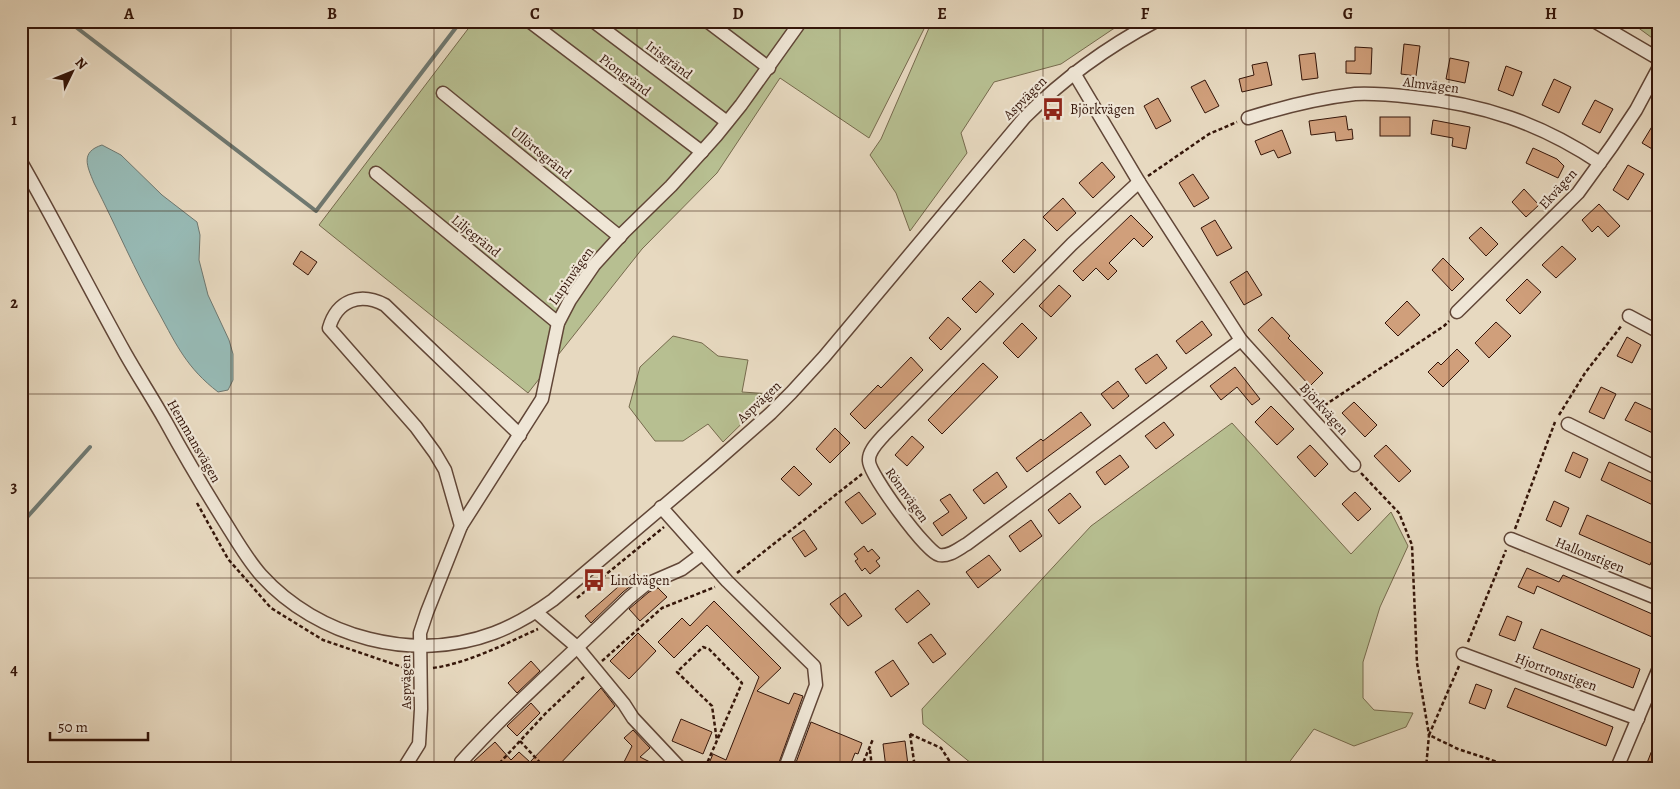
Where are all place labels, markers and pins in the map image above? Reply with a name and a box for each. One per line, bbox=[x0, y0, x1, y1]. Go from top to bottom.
bus stop icon: Björkvägen bbox=[1040, 96, 1066, 122]
place label: Björkvägen bbox=[1070, 100, 1135, 119]
bus stop icon: Lindvägen bbox=[581, 567, 607, 593]
place label: Lindvägen bbox=[610, 571, 670, 590]

